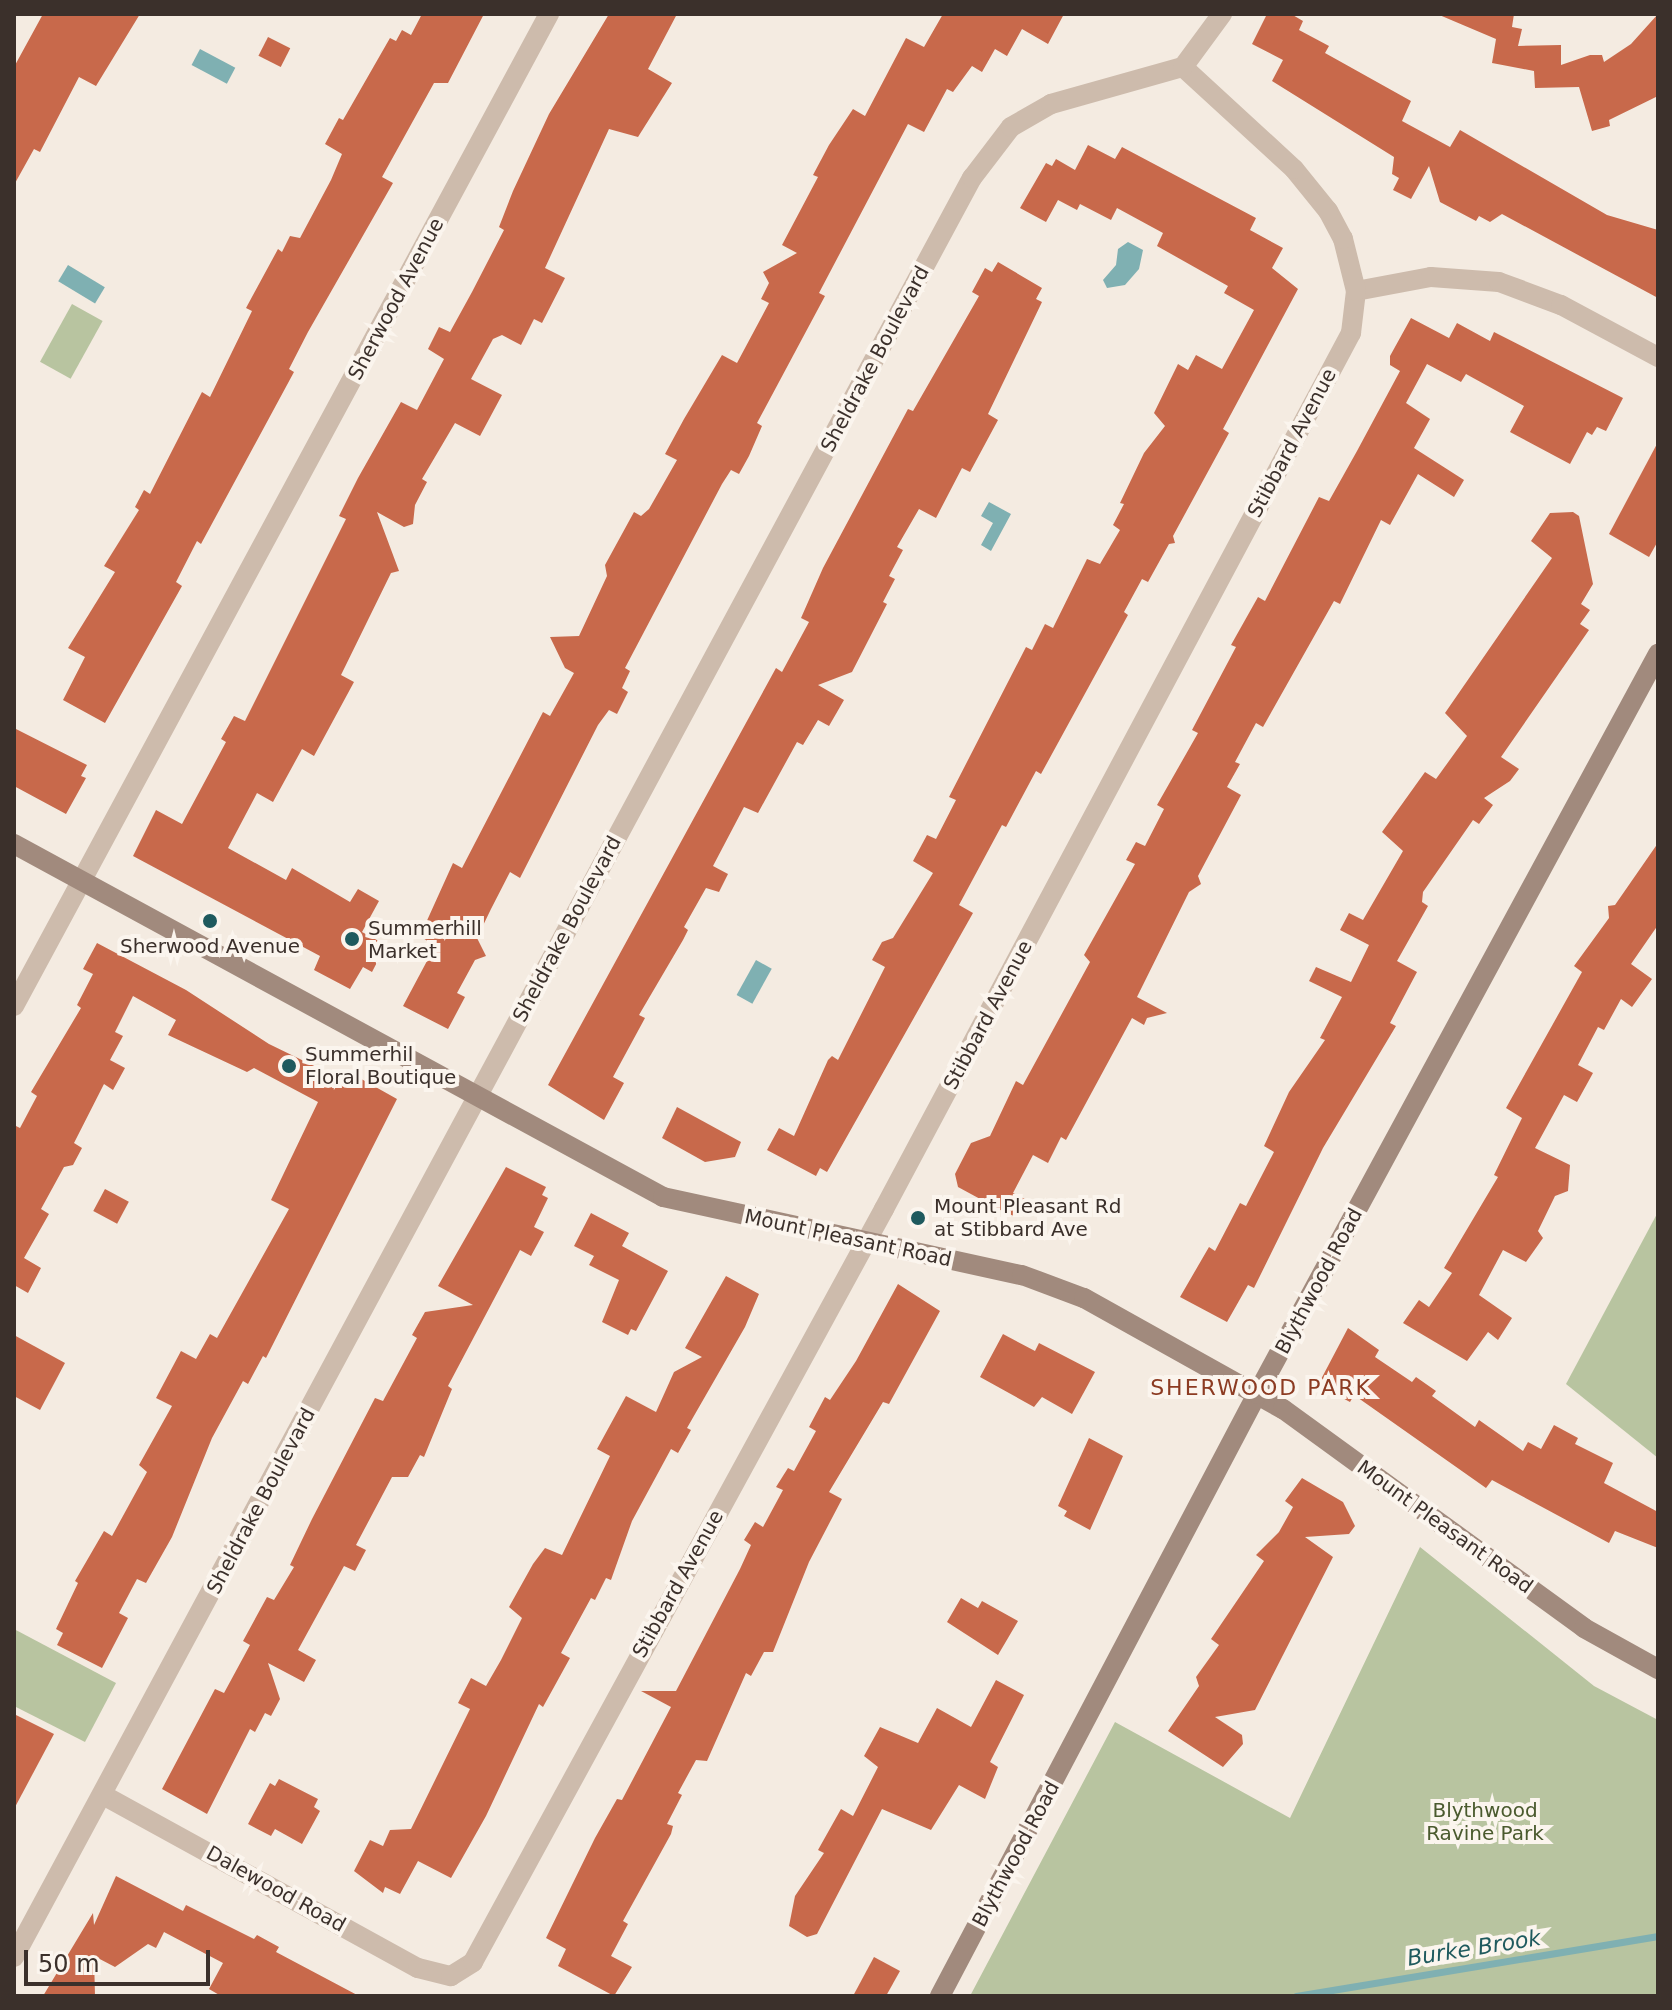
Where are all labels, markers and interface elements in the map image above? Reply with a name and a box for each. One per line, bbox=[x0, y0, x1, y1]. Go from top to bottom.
street label: Sherwood Avenue bbox=[343, 214, 449, 384]
street label: Sheldrake Boulevard bbox=[816, 262, 934, 456]
street label: Stibbard Avenue bbox=[1243, 365, 1341, 521]
street label: Sheldrake Boulevard bbox=[508, 832, 626, 1026]
marker: Sherwood Avenue bbox=[201, 912, 219, 930]
place label: Summerhill Market bbox=[368, 916, 482, 963]
marker: Summerhill Market bbox=[343, 930, 361, 948]
place label: Sherwood Avenue bbox=[120, 934, 300, 958]
street label: Stibbard Avenue bbox=[939, 937, 1037, 1093]
place label: Summerhil Floral Boutique bbox=[305, 1042, 456, 1089]
marker: Summerhil Floral Boutique bbox=[280, 1057, 298, 1075]
place label: Mount Pleasant Rd at Stibbard Ave bbox=[934, 1194, 1121, 1241]
street label: Mount Pleasant Road bbox=[742, 1204, 954, 1272]
street label: Blythwood Road bbox=[1270, 1204, 1368, 1358]
marker: Mount Pleasant Rd at Stibbard Ave bbox=[909, 1209, 927, 1227]
district label: SHERWOOD PARK bbox=[1150, 1375, 1372, 1401]
street label: Sheldrake Boulevard bbox=[202, 1404, 320, 1598]
street label: Mount Pleasant Road bbox=[1353, 1455, 1537, 1599]
street label: Stibbard Avenue bbox=[628, 1506, 728, 1662]
street label: Blythwood Road bbox=[967, 1777, 1065, 1931]
park label: Blythwood Ravine Park bbox=[1426, 1798, 1544, 1845]
street label: Dalewood Road bbox=[202, 1841, 350, 1937]
water label: Burke Brook bbox=[1405, 1924, 1543, 1972]
scale bar bbox=[28, 1934, 214, 1984]
text: 50 m bbox=[38, 1950, 100, 1978]

